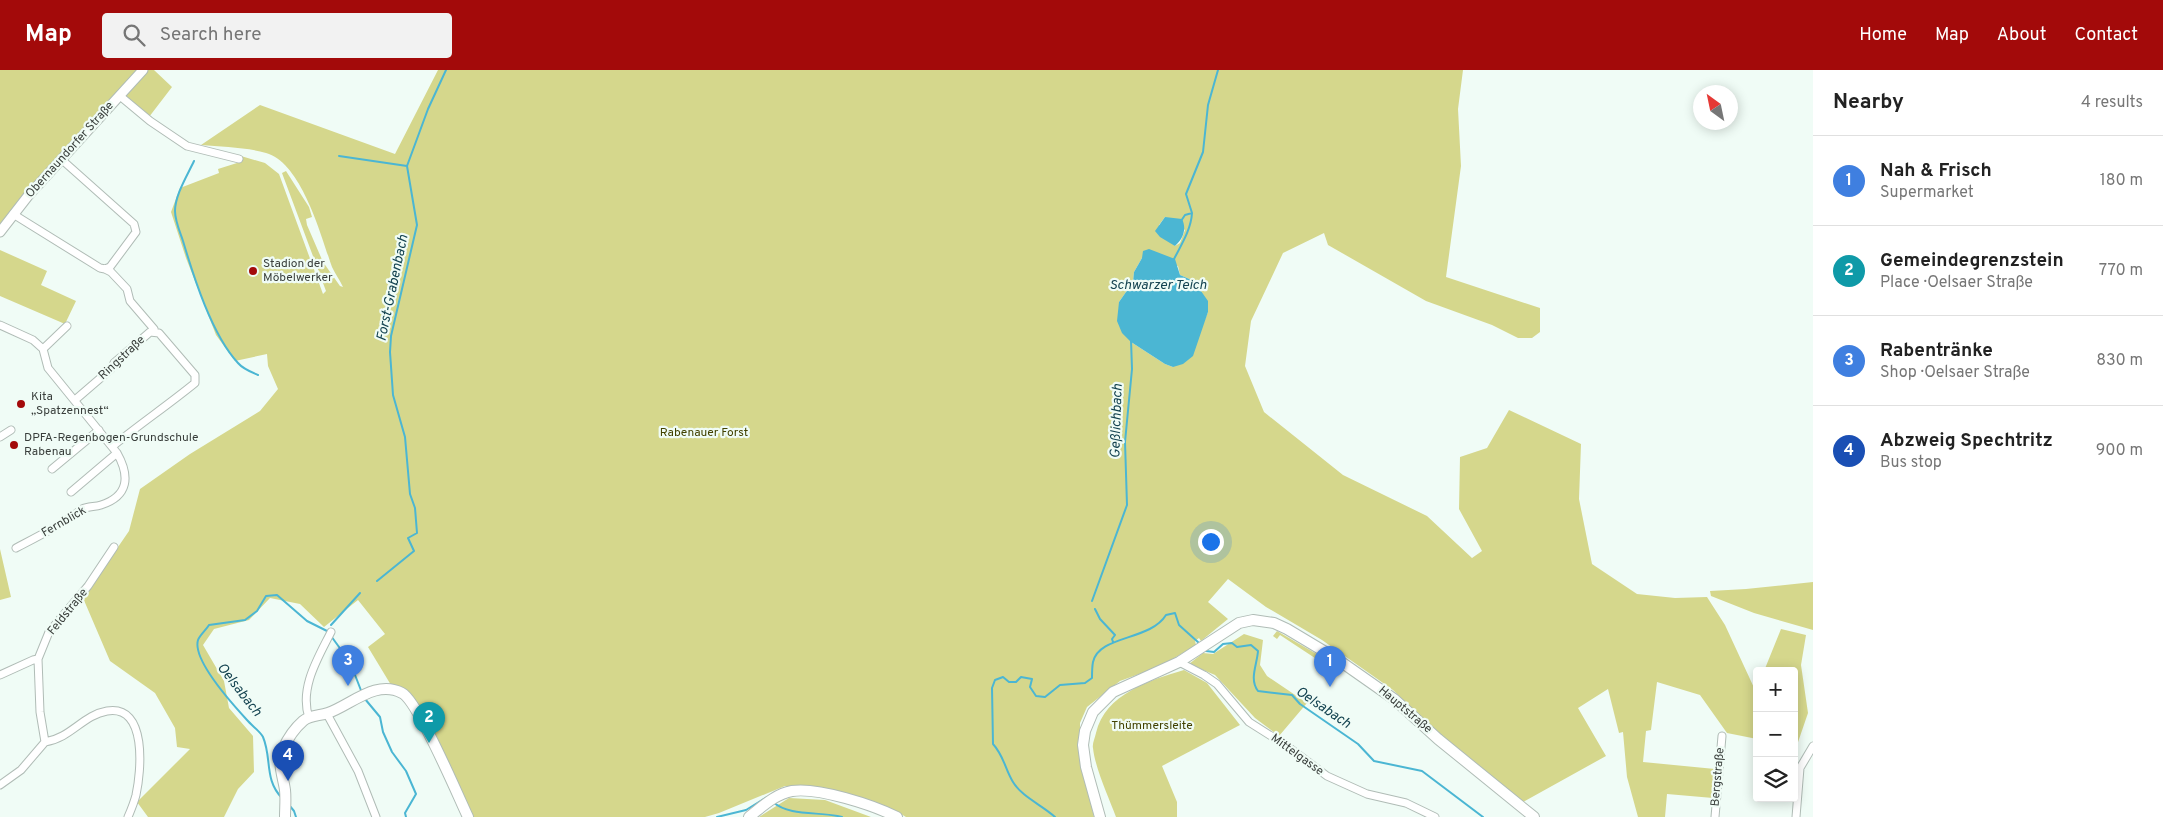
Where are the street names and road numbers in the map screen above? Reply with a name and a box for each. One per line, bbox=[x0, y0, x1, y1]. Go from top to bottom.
street label: Obernaundorfer Straße bbox=[22, 98, 118, 202]
street label: Ringstraße bbox=[95, 332, 149, 384]
street label: Fernblick bbox=[39, 503, 89, 541]
street label: Feldstraße bbox=[44, 585, 92, 639]
street label: Hauptstraße bbox=[1375, 683, 1435, 737]
street label: Mittelgasse bbox=[1267, 730, 1327, 780]
street label: Bergstraße bbox=[1707, 747, 1729, 807]

